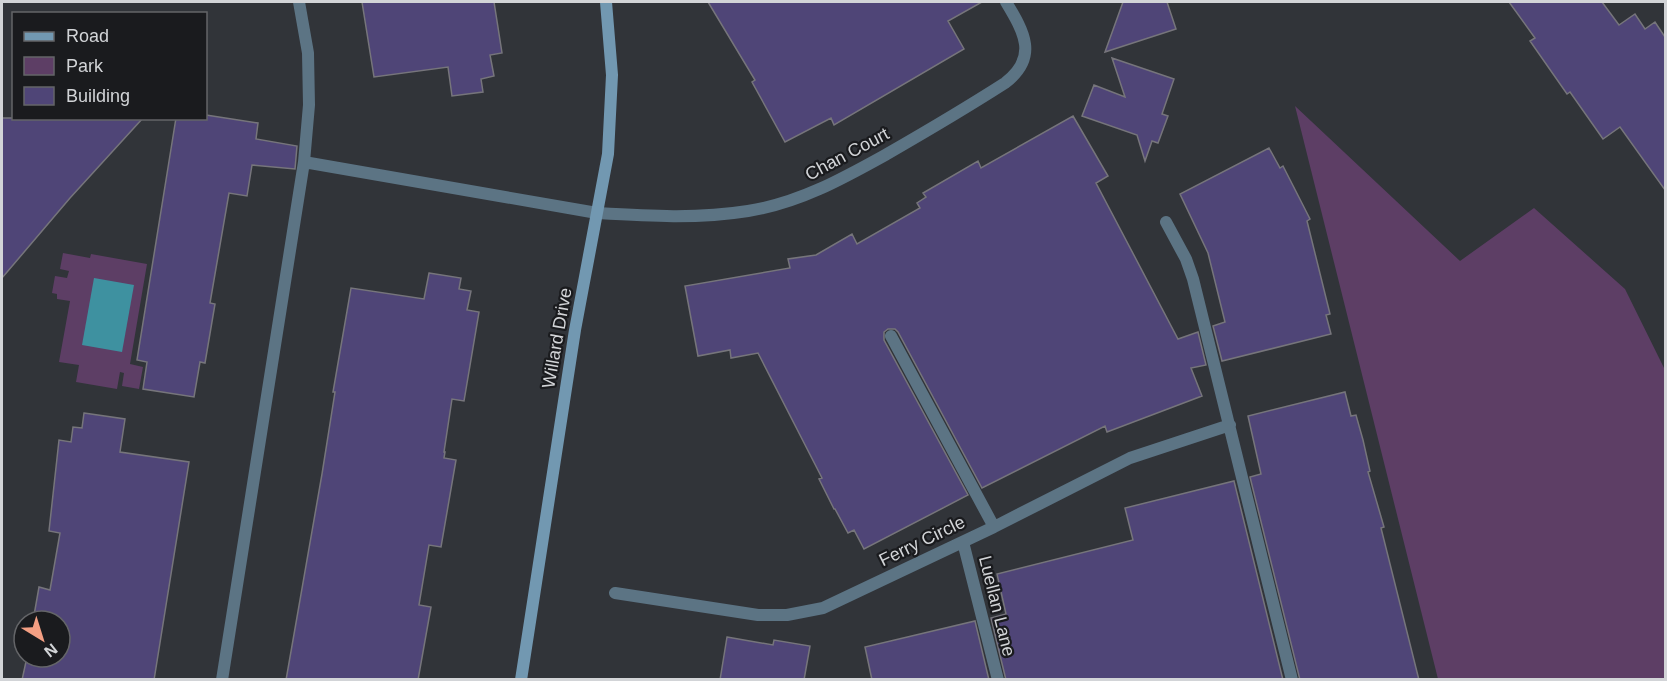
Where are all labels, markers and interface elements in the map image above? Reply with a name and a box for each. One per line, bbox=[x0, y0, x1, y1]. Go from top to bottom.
legend bbox=[12, 12, 207, 120]
text: Road bbox=[66, 26, 109, 46]
text: Park bbox=[66, 56, 104, 76]
text: Building bbox=[66, 86, 130, 106]
street label: Chan Court bbox=[802, 124, 892, 184]
street label: Willard Drive bbox=[538, 286, 576, 390]
street label: Ferry Circle bbox=[876, 512, 968, 570]
street label: Luellan Lane bbox=[975, 554, 1019, 658]
north arrow bbox=[12, 609, 72, 669]
text: N bbox=[41, 640, 61, 661]

